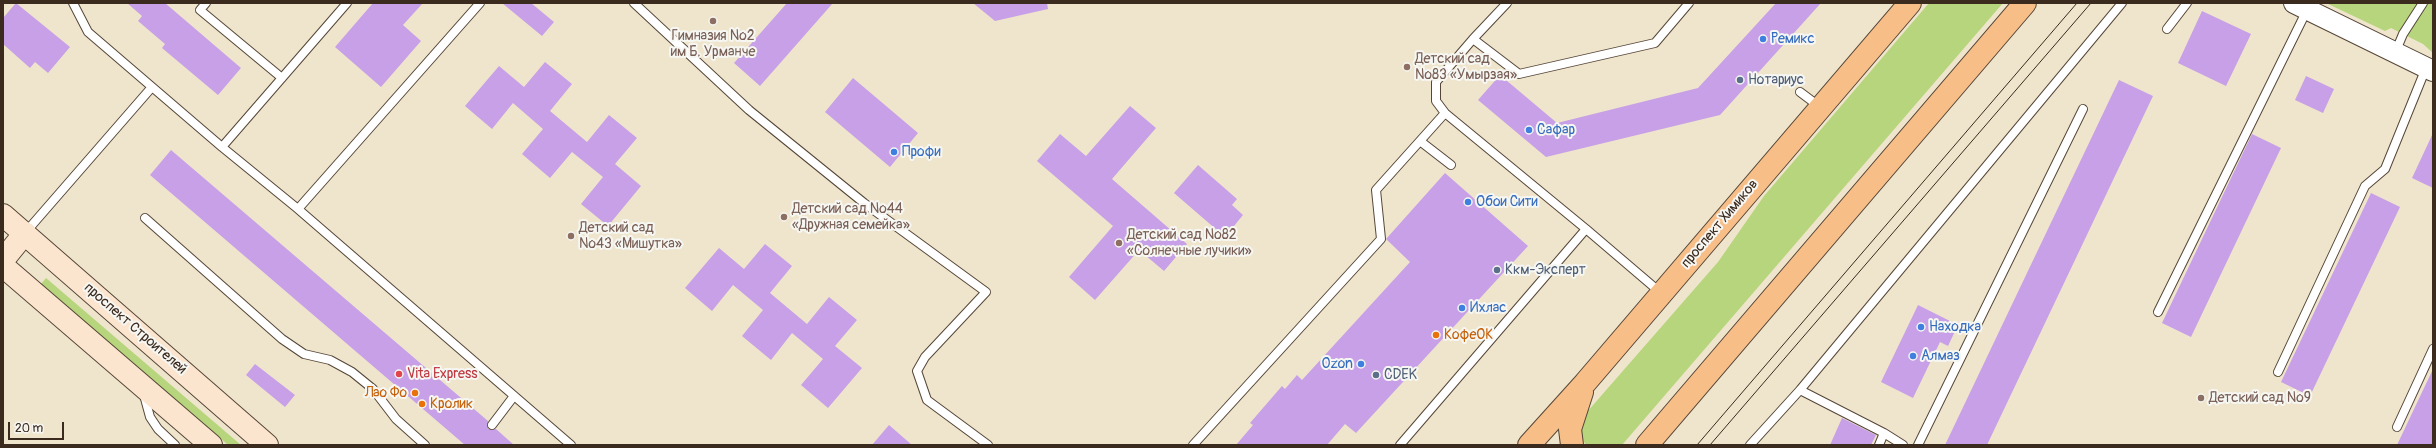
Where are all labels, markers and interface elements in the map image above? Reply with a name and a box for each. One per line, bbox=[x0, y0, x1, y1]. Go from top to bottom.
marker: Гимназия №2 им Б. Урманче bbox=[708, 16, 718, 26]
place label: Гимназия №2 им Б. Урманче bbox=[671, 28, 755, 60]
place label: Ремикс bbox=[1771, 31, 1815, 47]
marker: Ремикс bbox=[1758, 34, 1768, 44]
place label: Детский сад №83 «Умырзая» bbox=[1415, 51, 1517, 84]
marker: Детский сад №83 «Умырзая» bbox=[1402, 62, 1412, 72]
place label: Нотариус bbox=[1748, 72, 1804, 88]
marker: Нотариус bbox=[1735, 75, 1745, 85]
place label: Сафар bbox=[1537, 122, 1575, 138]
marker: Сафар bbox=[1524, 125, 1534, 135]
place label: Профи bbox=[902, 144, 941, 160]
marker: Профи bbox=[889, 147, 899, 157]
street label: проспект Химиков bbox=[1678, 176, 1762, 272]
place label: Обои Сити bbox=[1476, 194, 1538, 210]
marker: Обои Сити bbox=[1463, 197, 1473, 207]
place label: Детский сад №44 «Дружная семейка» bbox=[792, 201, 910, 234]
marker: Детский сад №44 «Дружная семейка» bbox=[779, 212, 789, 222]
place label: Детский сад №43 «Мишутка» bbox=[579, 220, 682, 252]
place label: Детский сад №82 «Солнечные лучики» bbox=[1127, 227, 1252, 260]
marker: Детский сад №43 «Мишутка» bbox=[566, 231, 576, 241]
marker: Детский сад №82 «Солнечные лучики» bbox=[1114, 238, 1124, 248]
place label: Ккм-Эксперт bbox=[1505, 262, 1586, 278]
marker: Ккм-Эксперт bbox=[1492, 265, 1502, 275]
street label: проспект Строителей bbox=[80, 280, 190, 378]
place label: Ихлас bbox=[1470, 300, 1506, 316]
marker: Ихлас bbox=[1457, 303, 1467, 313]
place label: Находка bbox=[1929, 319, 1981, 335]
marker: Находка bbox=[1916, 322, 1926, 332]
place label: КофеОК bbox=[1444, 327, 1493, 343]
marker: КофеОК bbox=[1431, 330, 1441, 340]
place label: Алмаз bbox=[1921, 348, 1960, 364]
marker: Алмаз bbox=[1908, 351, 1918, 361]
place label: Ozon bbox=[1322, 356, 1353, 372]
marker: Ozon bbox=[1356, 359, 1366, 369]
place label: Vita Express bbox=[407, 366, 477, 382]
place label: CDEK bbox=[1384, 367, 1417, 383]
marker: Vita Express bbox=[394, 369, 404, 379]
marker: CDEK bbox=[1371, 370, 1381, 380]
place label: Лао Фо bbox=[365, 385, 407, 401]
marker: Лао Фо bbox=[410, 388, 420, 398]
place label: Детский сад №9 bbox=[2209, 390, 2311, 406]
marker: Детский сад №9 bbox=[2196, 393, 2206, 403]
place label: Кролик bbox=[430, 396, 473, 412]
marker: Кролик bbox=[417, 399, 427, 409]
scale bar bbox=[10, 414, 66, 440]
text: 20 m bbox=[15, 421, 43, 436]

